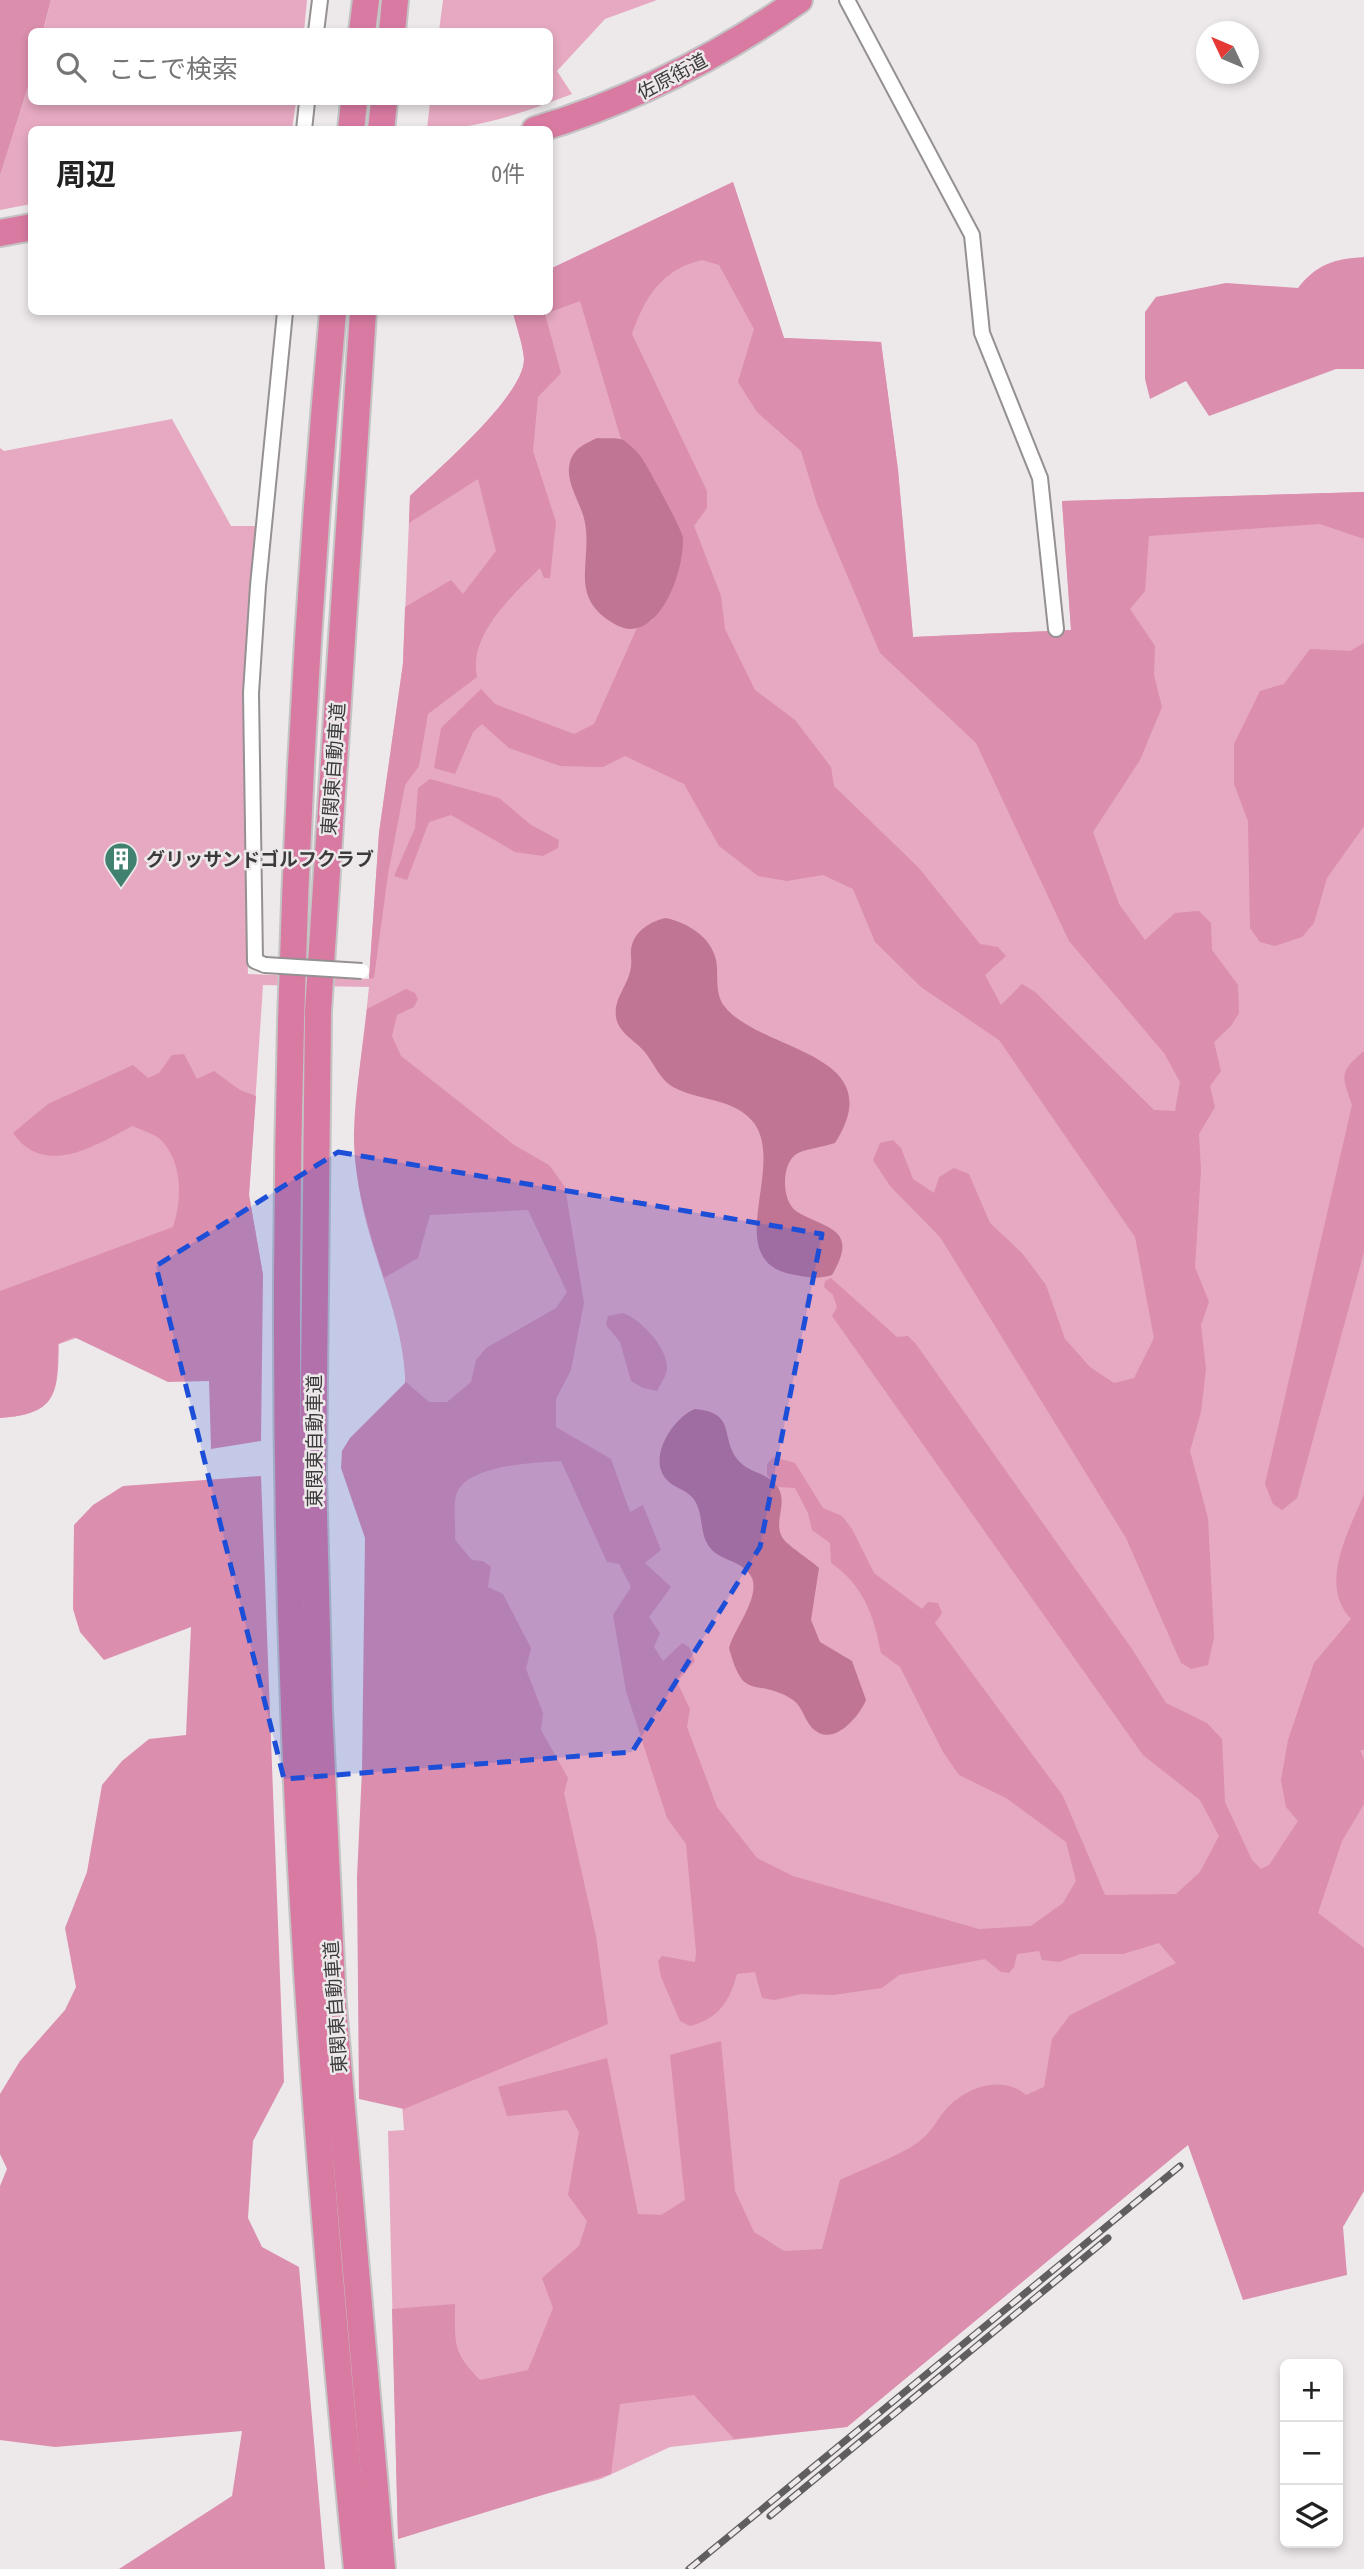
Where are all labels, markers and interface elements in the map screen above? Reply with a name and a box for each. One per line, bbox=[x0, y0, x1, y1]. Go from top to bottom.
north arrow bbox=[1196, 21, 1259, 84]
search box bbox=[28, 28, 553, 105]
icon: search bbox=[52, 48, 90, 86]
street label: 佐原街道 bbox=[633, 48, 711, 104]
text: ここで検索 bbox=[108, 54, 238, 84]
text: 周辺 bbox=[56, 157, 116, 191]
text: 0件 bbox=[491, 161, 525, 187]
street label: 東関東自動車道 bbox=[317, 702, 349, 836]
building icon: グリッサンドゴルフクラブ bbox=[102, 840, 140, 889]
place label: グリッサンドゴルフクラブ bbox=[146, 848, 374, 870]
street label: 東関東自動車道 bbox=[303, 1374, 325, 1508]
street label: 東関東自動車道 bbox=[319, 1940, 351, 2074]
map controls bbox=[1280, 2359, 1343, 2548]
button: + bbox=[1280, 2359, 1343, 2422]
button: − bbox=[1280, 2422, 1343, 2485]
button: layers bbox=[1280, 2485, 1343, 2548]

